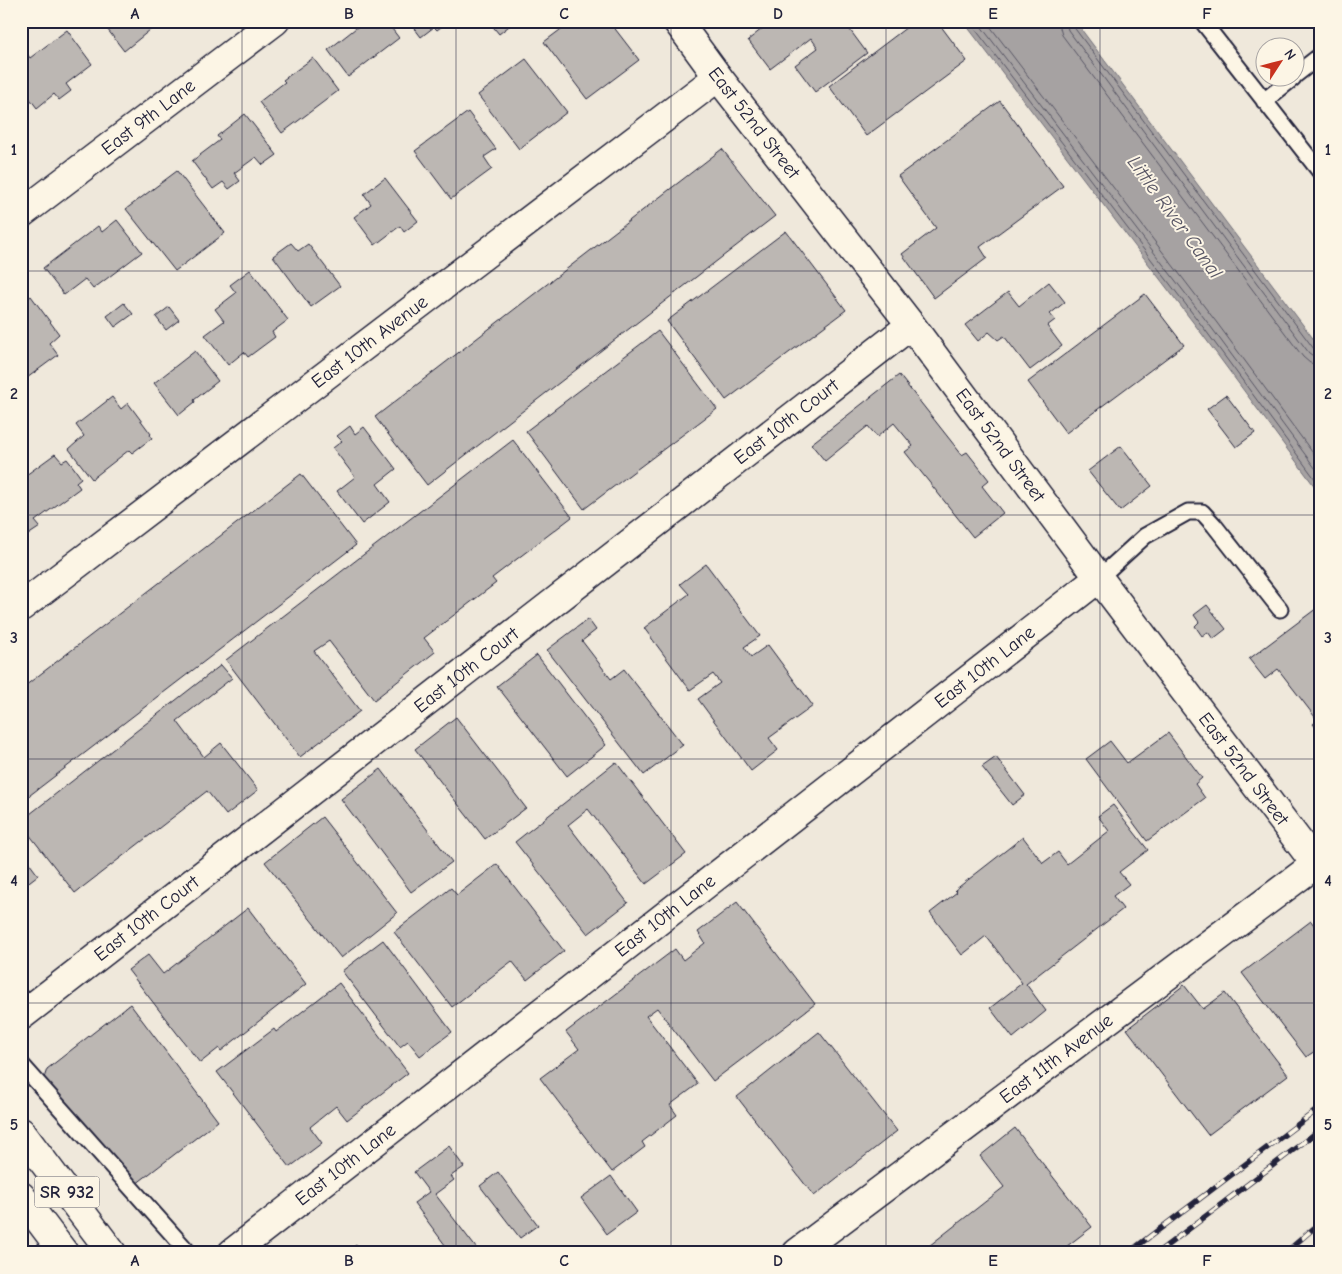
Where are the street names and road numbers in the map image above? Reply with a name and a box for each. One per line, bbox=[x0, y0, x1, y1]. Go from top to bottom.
street label: East 52nd Street bbox=[704, 63, 805, 184]
street label: East 9th Lane bbox=[97, 75, 200, 160]
street label: East 10th Avenue bbox=[307, 291, 432, 393]
street label: East 10th Court bbox=[730, 374, 844, 469]
street label: East 52nd Street bbox=[951, 384, 1050, 507]
street label: East 10th Lane bbox=[930, 621, 1039, 713]
street label: East 10th Court bbox=[410, 622, 524, 718]
street label: East 52nd Street bbox=[1194, 708, 1294, 830]
street label: East 10th Lane bbox=[611, 870, 720, 962]
street label: East 10th Court bbox=[90, 871, 204, 966]
street label: East 11th Avenue bbox=[995, 1009, 1117, 1108]
street label: East 10th Lane bbox=[291, 1119, 400, 1210]
road number: SR 932 bbox=[34, 1176, 100, 1208]

